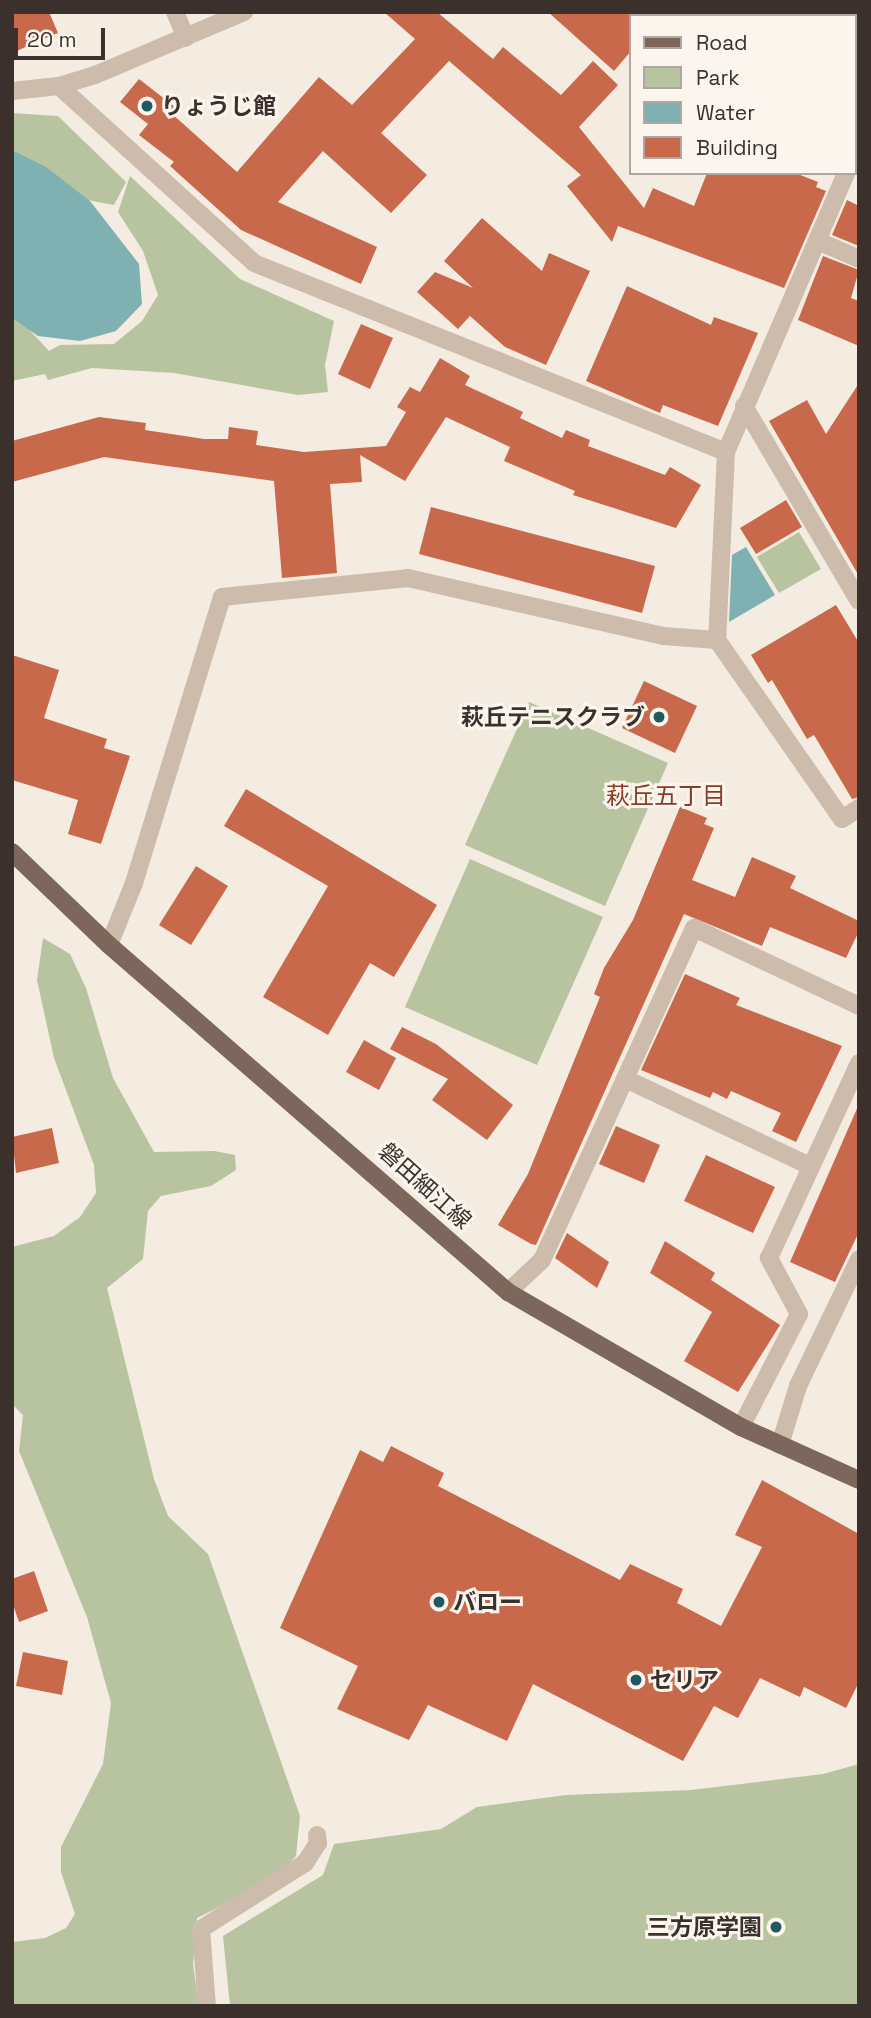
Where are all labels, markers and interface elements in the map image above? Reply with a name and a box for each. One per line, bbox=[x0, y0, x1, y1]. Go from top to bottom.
scale bar bbox=[18, 14, 108, 58]
legend bbox=[630, 14, 857, 175]
text: 20 m bbox=[27, 26, 77, 53]
text: Road bbox=[696, 29, 748, 56]
text: Park bbox=[696, 64, 740, 91]
place label: りょうじ館 bbox=[161, 92, 276, 120]
marker: りょうじ館 bbox=[139, 98, 155, 114]
text: Water bbox=[696, 99, 755, 126]
text: Building bbox=[696, 134, 778, 161]
place label: 萩丘テニスクラブ bbox=[461, 703, 645, 731]
marker: 萩丘テニスクラブ bbox=[651, 709, 667, 725]
district label: 萩丘五丁目 bbox=[606, 782, 726, 810]
street label: 磐田細江線 bbox=[373, 1137, 477, 1235]
place label: バロー bbox=[453, 1588, 522, 1616]
marker: バロー bbox=[431, 1594, 447, 1610]
place label: セリア bbox=[650, 1666, 719, 1694]
marker: セリア bbox=[628, 1672, 644, 1688]
place label: 三方原学園 bbox=[647, 1913, 762, 1941]
marker: 三方原学園 bbox=[768, 1919, 784, 1935]

